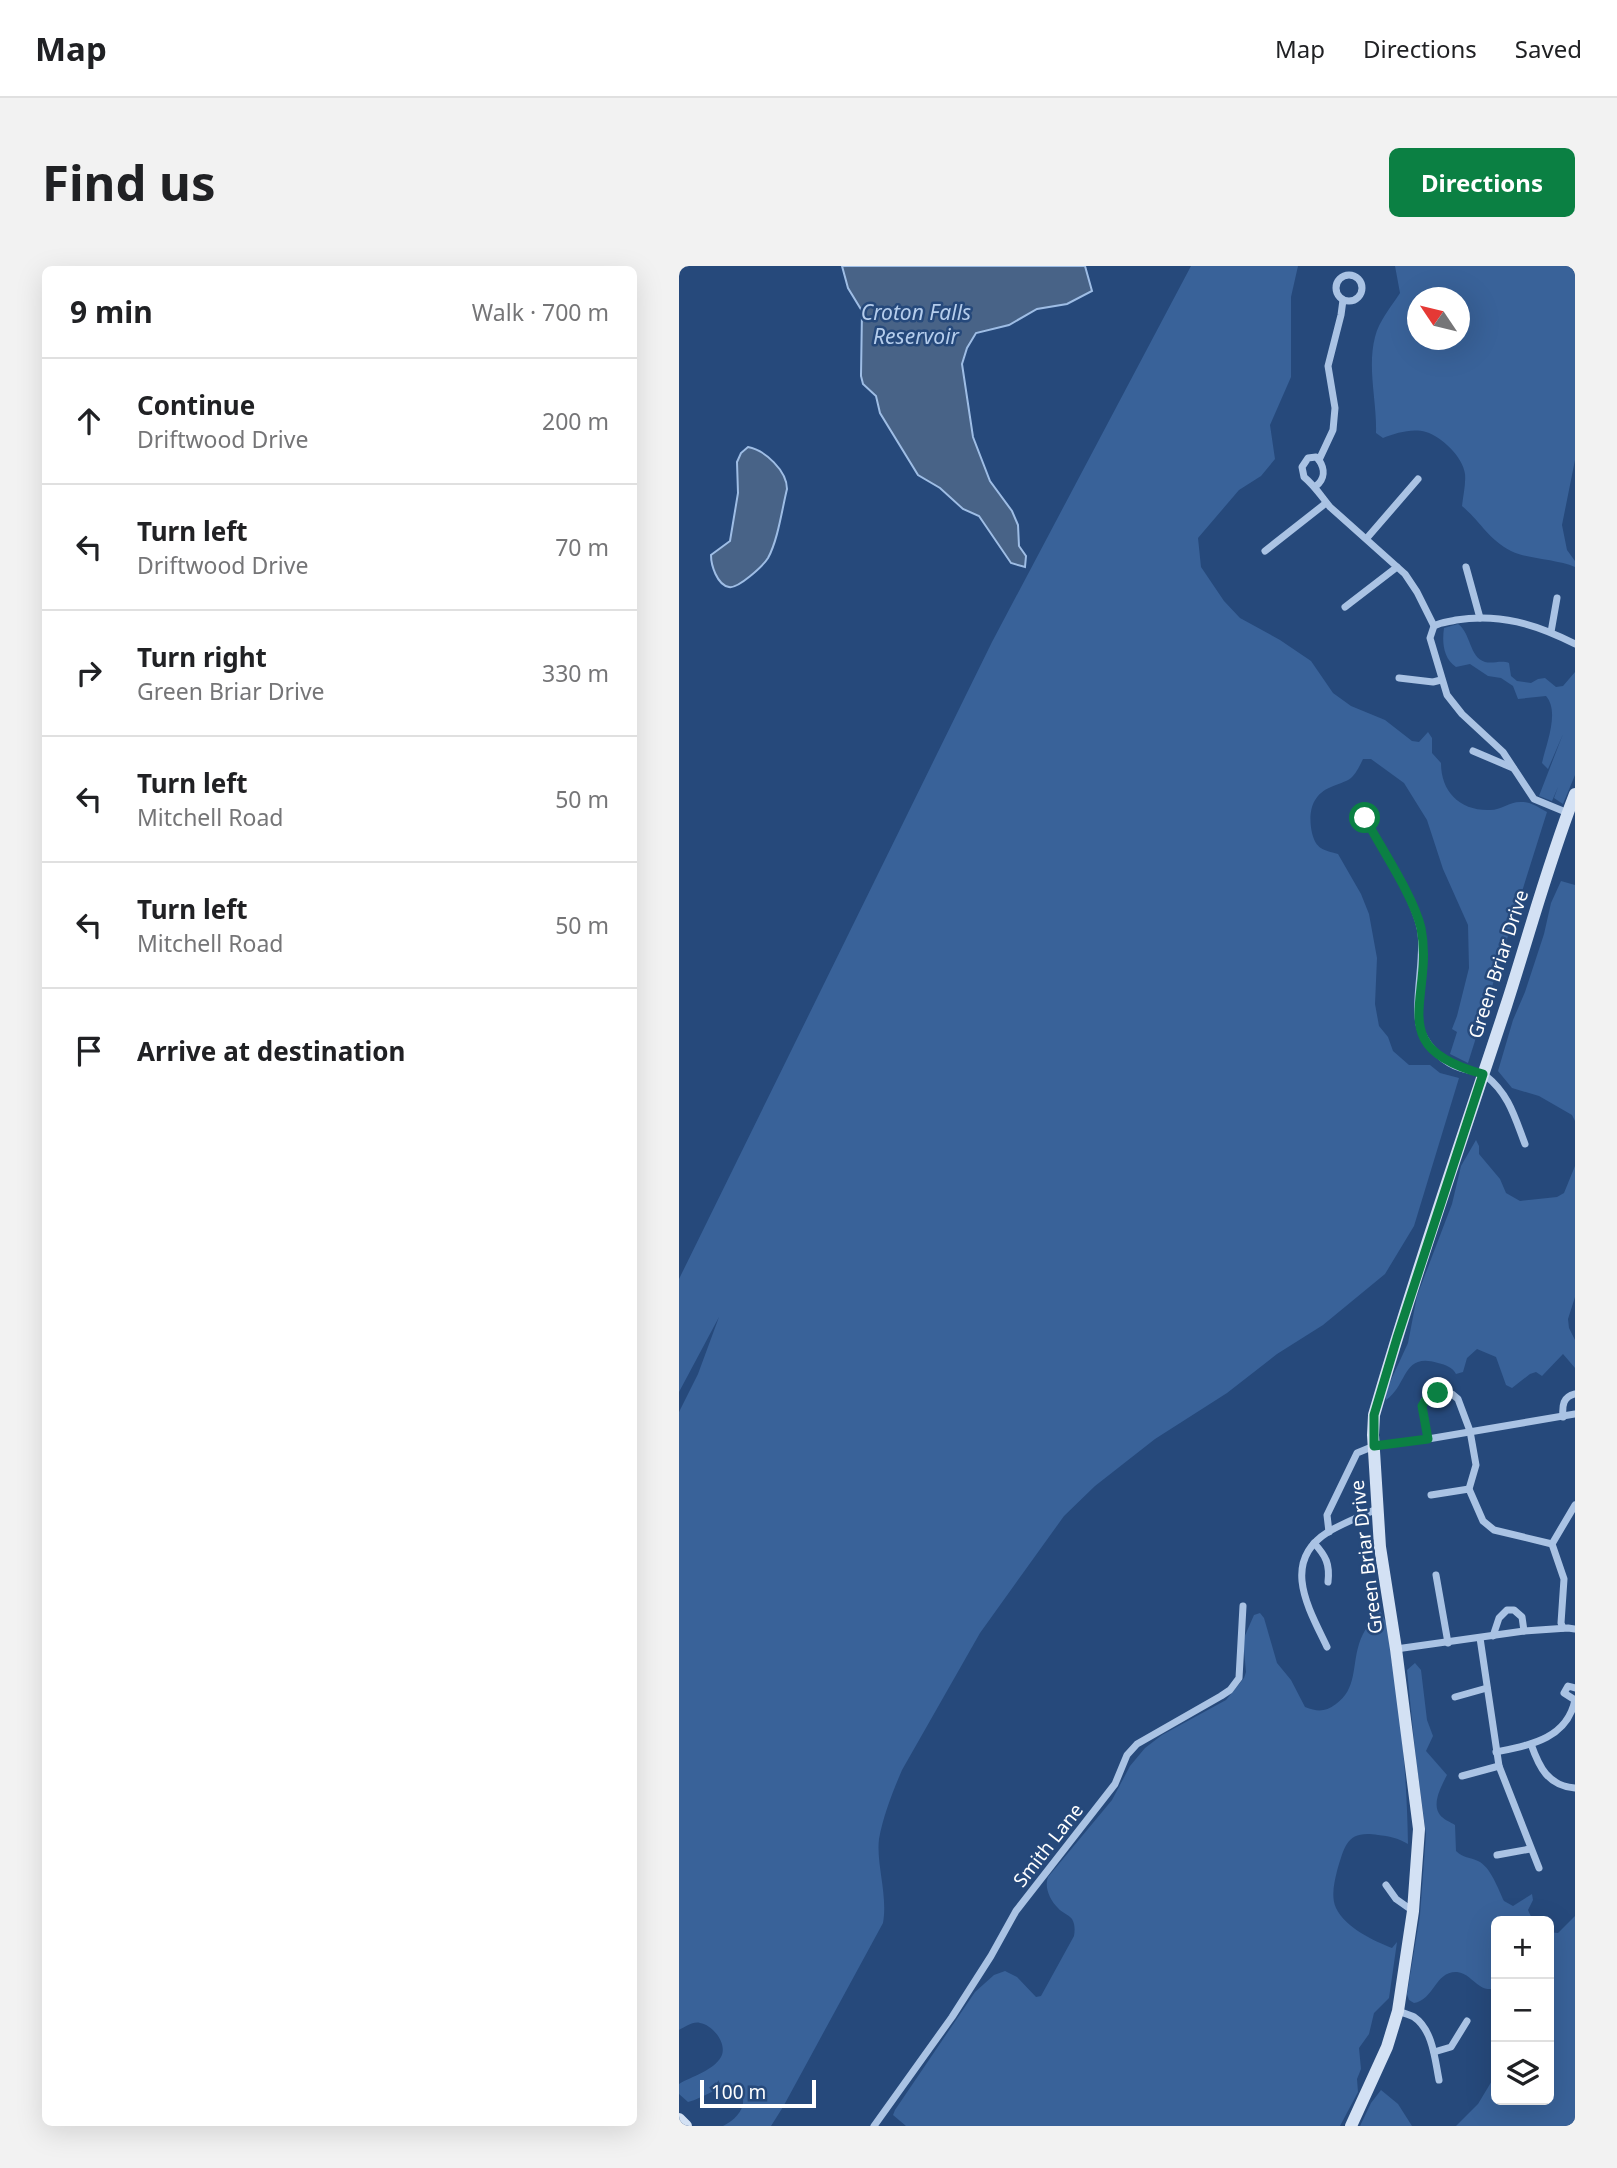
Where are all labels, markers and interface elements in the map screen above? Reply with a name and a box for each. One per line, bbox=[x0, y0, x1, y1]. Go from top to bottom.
text: Map bbox=[35, 26, 107, 71]
text: Map bbox=[1275, 32, 1325, 65]
text: Directions bbox=[1363, 32, 1477, 65]
text: Saved bbox=[1515, 32, 1582, 65]
button: Directions bbox=[1389, 148, 1575, 217]
text: Find us bbox=[42, 149, 216, 215]
north arrow bbox=[1407, 287, 1470, 350]
text: 9 min bbox=[70, 291, 153, 332]
text: Walk · 700 m bbox=[472, 296, 609, 328]
water label: Croton Falls Reservoir bbox=[861, 298, 971, 350]
text: Continue bbox=[137, 387, 255, 423]
icon: ahead bbox=[70, 402, 108, 440]
text: 200 m bbox=[542, 405, 609, 437]
text: Driftwood Drive bbox=[137, 423, 308, 455]
text: Turn left bbox=[137, 513, 248, 549]
icon: left bbox=[70, 528, 108, 566]
text: 70 m bbox=[555, 531, 609, 563]
text: Driftwood Drive bbox=[137, 549, 308, 581]
text: Turn right bbox=[137, 639, 267, 675]
icon: right bbox=[70, 654, 108, 692]
text: 330 m bbox=[542, 657, 609, 689]
text: Green Briar Drive bbox=[137, 675, 325, 707]
text: Turn left bbox=[137, 765, 248, 801]
icon: left bbox=[70, 780, 108, 818]
text: 50 m bbox=[555, 783, 609, 815]
text: Mitchell Road bbox=[137, 801, 283, 833]
route start bbox=[1349, 802, 1380, 833]
street label: Green Briar Drive bbox=[1462, 886, 1534, 1042]
text: Turn left bbox=[137, 891, 248, 927]
icon: left bbox=[70, 906, 108, 944]
text: 50 m bbox=[555, 909, 609, 941]
text: Mitchell Road bbox=[137, 927, 283, 959]
icon: arrive bbox=[70, 1032, 108, 1070]
text: Arrive at destination bbox=[137, 1033, 406, 1069]
route end bbox=[1422, 1377, 1453, 1408]
street label: Green Briar Drive bbox=[1344, 1479, 1388, 1635]
street label: Smith Lane bbox=[1007, 1798, 1089, 1892]
map controls bbox=[1491, 1916, 1554, 2105]
button: + bbox=[1491, 1916, 1554, 1979]
button: − bbox=[1491, 1979, 1554, 2042]
button: layers bbox=[1491, 2042, 1554, 2105]
scale bar bbox=[700, 2077, 815, 2109]
text: 100 m bbox=[711, 2079, 766, 2105]

